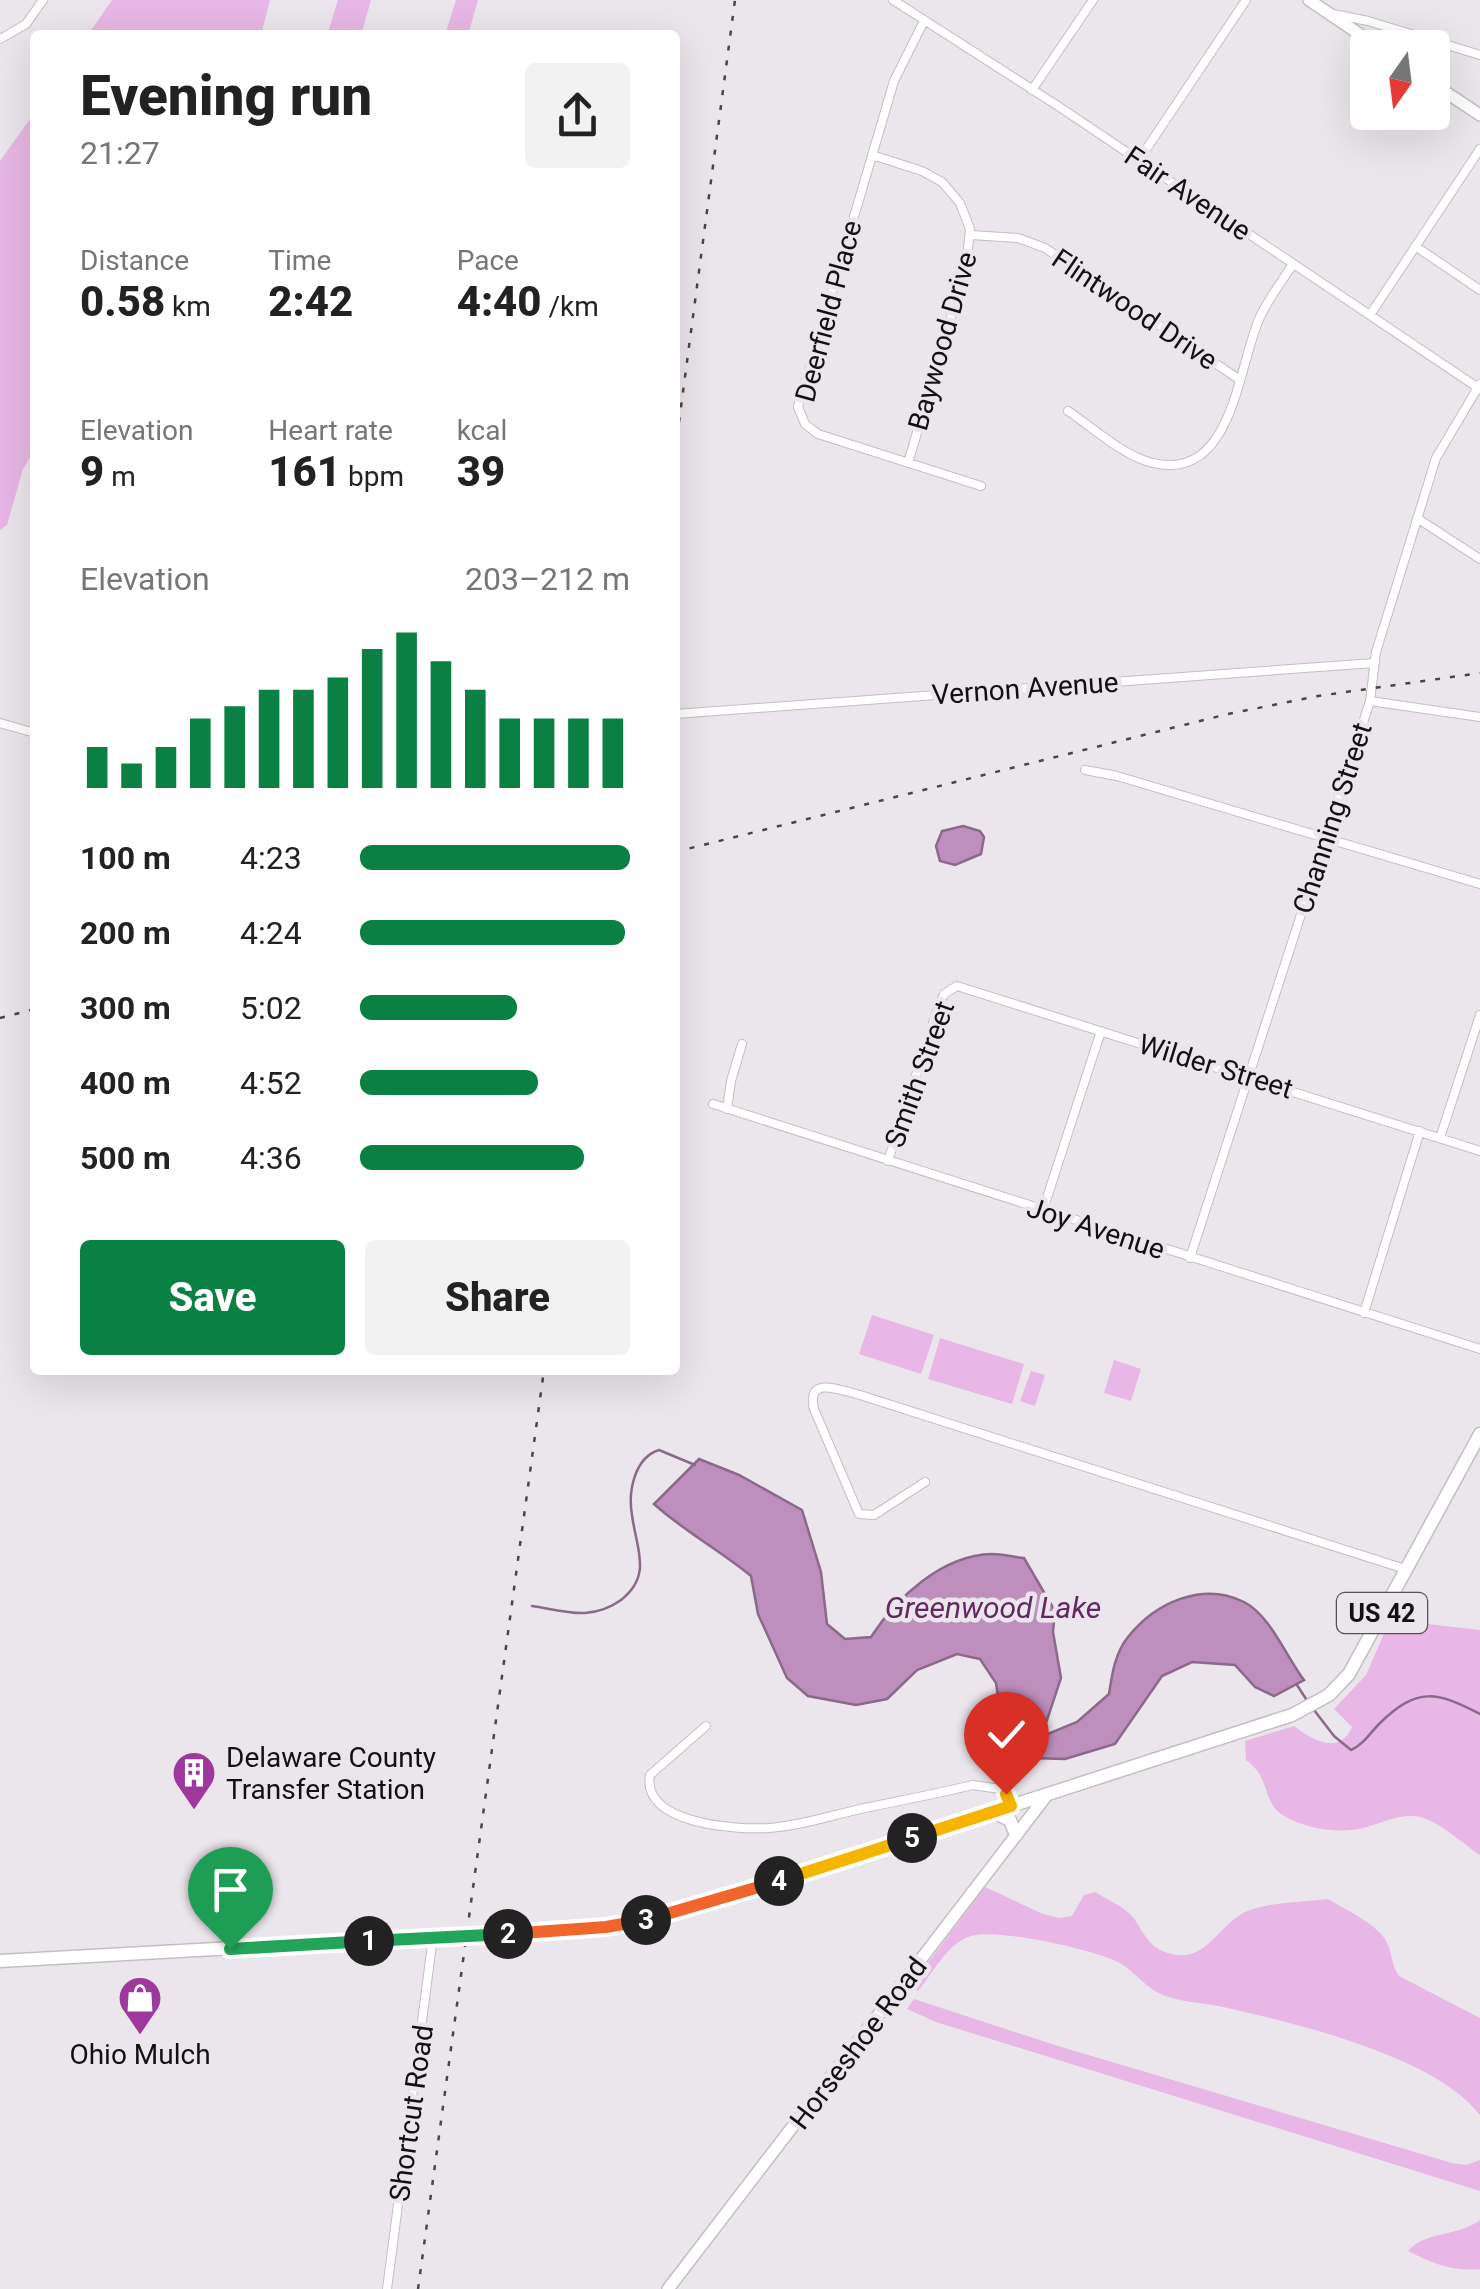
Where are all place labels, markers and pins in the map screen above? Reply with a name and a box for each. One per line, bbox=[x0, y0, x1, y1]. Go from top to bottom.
pin bbox=[964, 1692, 1049, 1795]
place label: Delaware County Transfer Station bbox=[226, 1741, 436, 1806]
building icon: Delaware County Transfer Station bbox=[171, 1750, 217, 1811]
pin: 5 bbox=[887, 1813, 937, 1863]
pin bbox=[188, 1847, 273, 1950]
pin: 4 bbox=[754, 1856, 804, 1906]
pin: 3 bbox=[621, 1895, 671, 1945]
pin: 2 bbox=[483, 1909, 533, 1959]
pin: 1 bbox=[344, 1916, 394, 1966]
shop icon: Ohio Mulch bbox=[117, 1975, 163, 2036]
place label: Ohio Mulch bbox=[69, 2038, 211, 2071]

